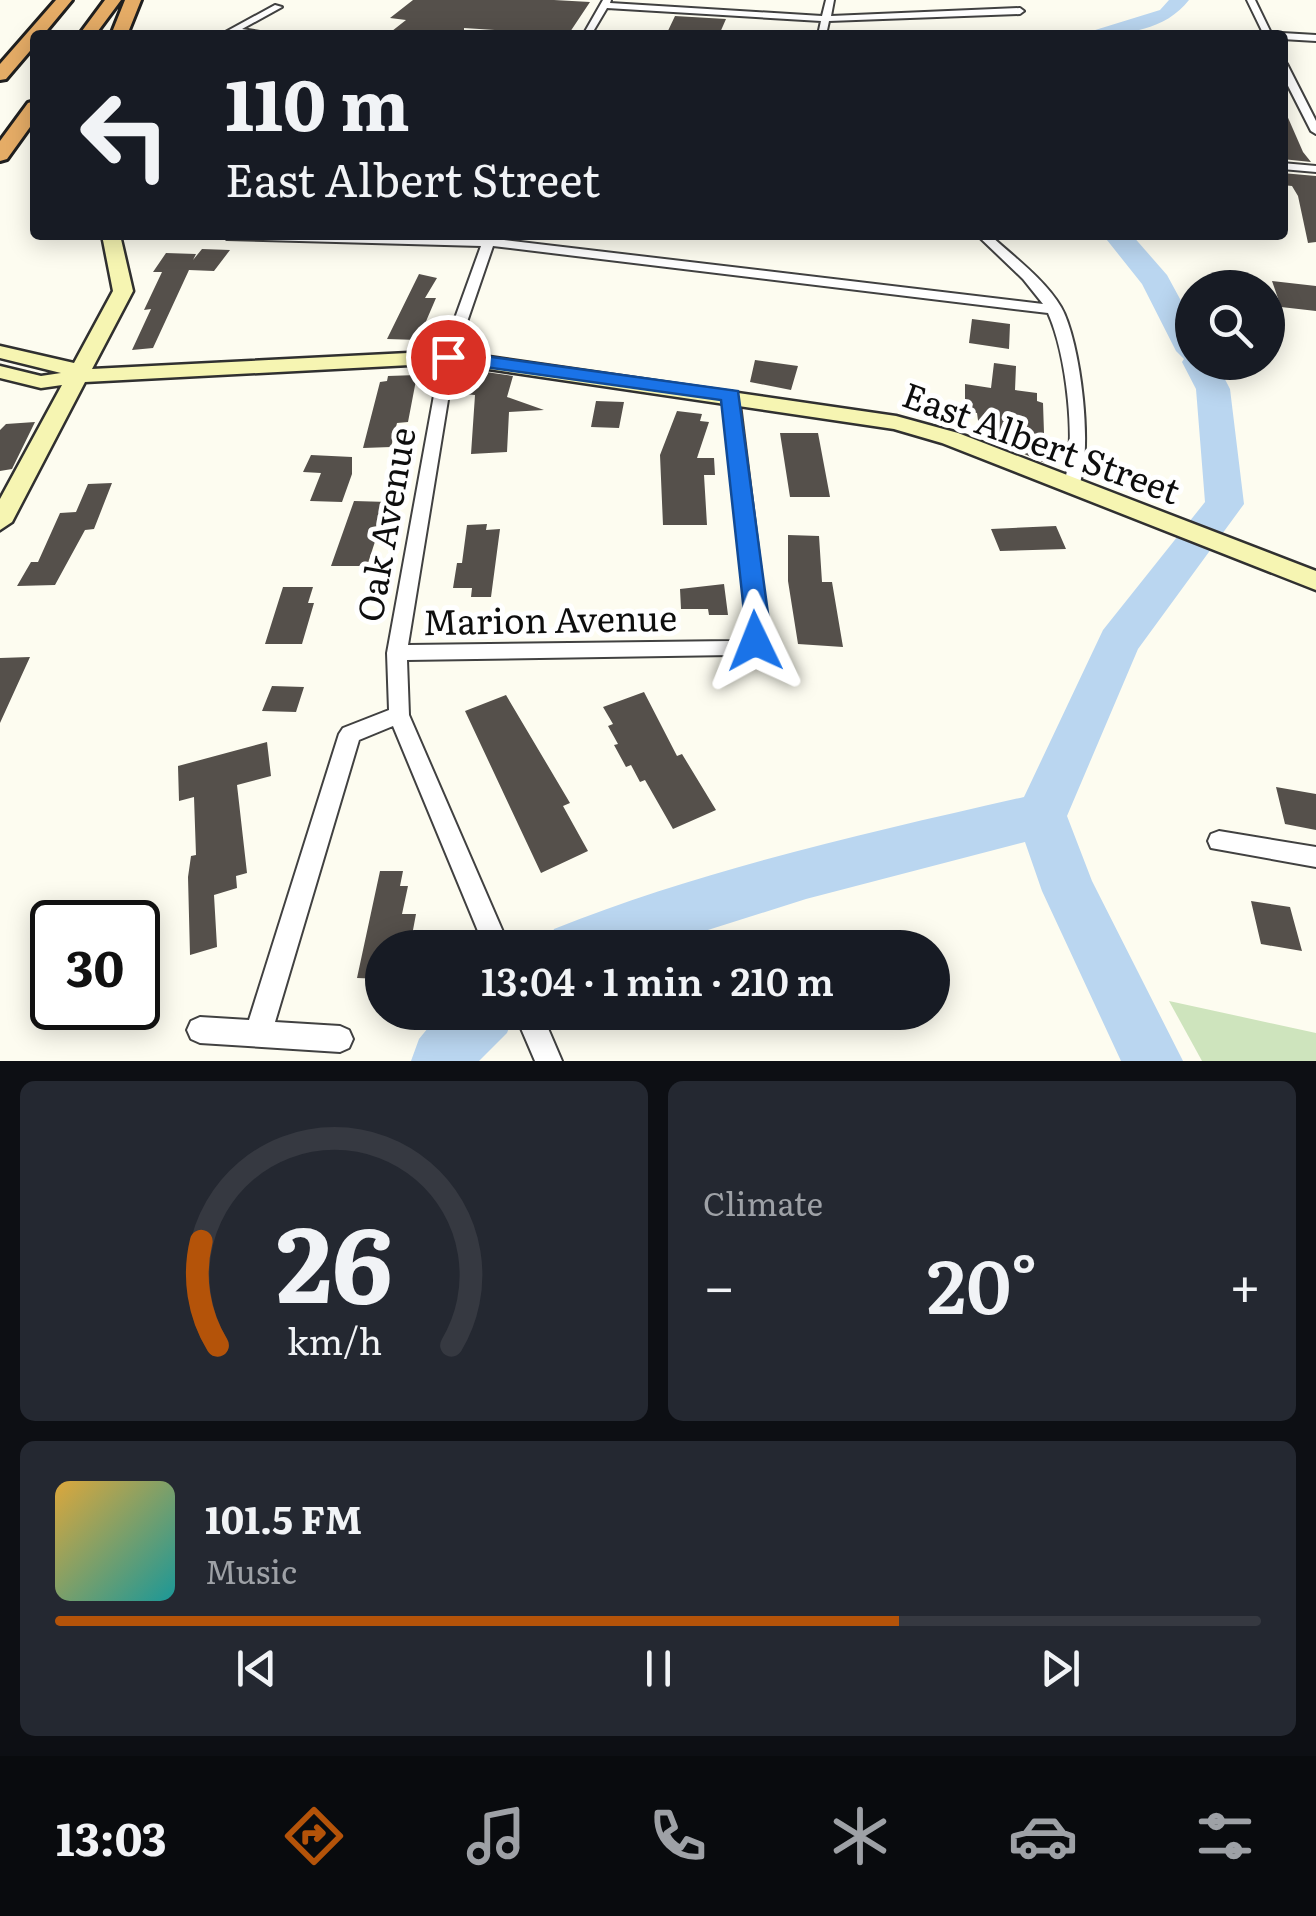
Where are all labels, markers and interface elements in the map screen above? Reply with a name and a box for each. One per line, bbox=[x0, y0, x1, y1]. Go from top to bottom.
text: 110 m bbox=[225, 49, 410, 153]
icon: left bbox=[60, 70, 190, 200]
text: East Albert Street bbox=[225, 144, 600, 211]
map controls bbox=[1175, 270, 1285, 380]
button: search bbox=[1175, 270, 1285, 380]
pin bbox=[406, 315, 491, 400]
icon: arrive bbox=[421, 330, 476, 385]
street label: East Albert Street bbox=[896, 367, 1188, 515]
street label: Oak Avenue bbox=[341, 423, 427, 625]
position arrow bbox=[703, 589, 807, 693]
street label: Marion Avenue bbox=[422, 590, 678, 646]
speed limit sign: 30 bbox=[30, 900, 160, 1030]
text: 13:04 · 1 min · 210 m bbox=[481, 951, 834, 1008]
text: Climate bbox=[703, 1178, 823, 1226]
text: 26 bbox=[276, 1181, 392, 1335]
text: 20° bbox=[927, 1226, 1037, 1337]
text: − bbox=[703, 1242, 735, 1324]
text: + bbox=[1229, 1242, 1261, 1324]
text: km/h bbox=[286, 1313, 382, 1366]
text: 101.5 FM bbox=[205, 1489, 362, 1546]
text: Music bbox=[205, 1546, 297, 1594]
icon: previous bbox=[229, 1641, 284, 1696]
icon: pause bbox=[631, 1641, 686, 1696]
icon: next bbox=[1033, 1641, 1088, 1696]
icon: directions bbox=[279, 1801, 349, 1871]
icon: music bbox=[461, 1801, 531, 1871]
icon: phone bbox=[643, 1801, 713, 1871]
icon: climate bbox=[825, 1801, 895, 1871]
icon: car bbox=[1008, 1801, 1078, 1871]
icon: filters bbox=[1190, 1801, 1260, 1871]
text: 13:03 bbox=[56, 1803, 167, 1870]

